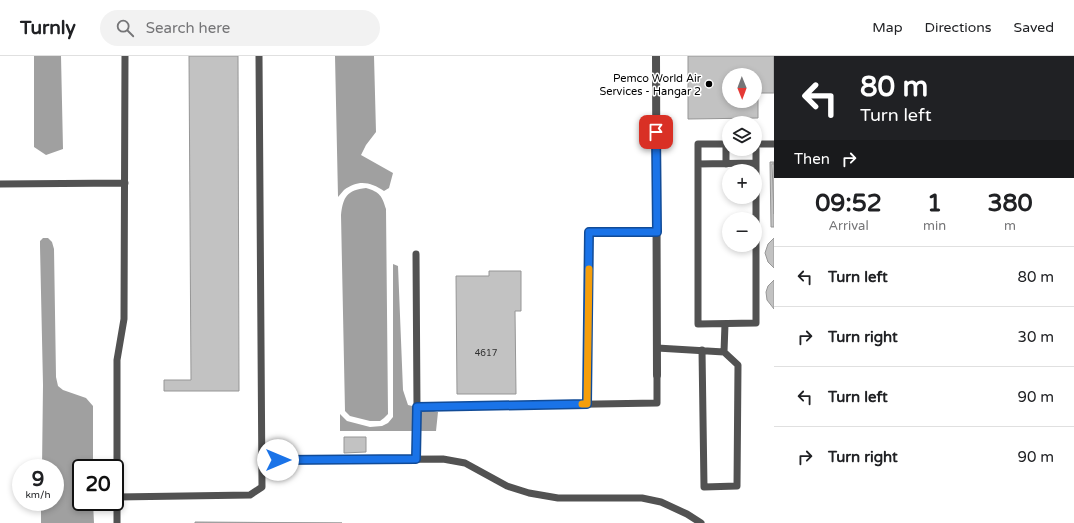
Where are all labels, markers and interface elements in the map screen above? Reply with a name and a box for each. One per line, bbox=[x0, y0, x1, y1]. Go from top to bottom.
search box bbox=[100, 10, 380, 46]
text: Turnly bbox=[20, 17, 76, 39]
icon: search bbox=[114, 17, 136, 39]
text: Search here bbox=[146, 19, 230, 37]
text: Map bbox=[872, 19, 903, 36]
text: Directions bbox=[925, 19, 992, 36]
text: Saved bbox=[1014, 19, 1054, 36]
north arrow bbox=[722, 68, 762, 108]
map controls bbox=[722, 68, 762, 252]
text: 80 m bbox=[860, 70, 928, 104]
place label: Pemco World Air Services - Hangar 2 bbox=[599, 72, 702, 98]
icon: left bbox=[794, 72, 846, 124]
marker: Pemco World Air Services - Hangar 2 bbox=[704, 79, 714, 89]
text: Turn left bbox=[860, 104, 932, 126]
pin bbox=[639, 115, 673, 149]
button: layers bbox=[722, 116, 762, 156]
icon: arrive bbox=[645, 121, 667, 143]
icon: right bbox=[838, 148, 860, 170]
text: Then bbox=[794, 150, 830, 168]
button: + bbox=[722, 164, 762, 204]
text: 09:52 bbox=[815, 189, 882, 218]
text: 1 bbox=[927, 189, 942, 218]
text: 380 bbox=[987, 189, 1033, 218]
button: − bbox=[722, 212, 762, 252]
text: Arrival bbox=[828, 218, 869, 234]
text: min bbox=[923, 218, 946, 234]
text: m bbox=[1004, 218, 1016, 234]
icon: left bbox=[794, 266, 816, 288]
text: Turn left bbox=[828, 268, 888, 286]
text: 80 m bbox=[1017, 268, 1054, 286]
icon: right bbox=[794, 326, 816, 348]
text: Turn right bbox=[828, 328, 898, 346]
text: 30 m bbox=[1017, 328, 1054, 346]
house number: 4617 bbox=[475, 348, 498, 359]
icon: left bbox=[794, 386, 816, 408]
text: Turn left bbox=[828, 388, 888, 406]
text: 90 m bbox=[1017, 388, 1054, 406]
position arrow bbox=[257, 439, 299, 481]
icon: right bbox=[794, 446, 816, 468]
text: Turn right bbox=[828, 448, 898, 466]
text: 90 m bbox=[1017, 448, 1054, 466]
speed limit sign: 20 bbox=[72, 459, 124, 511]
text: 9 bbox=[32, 468, 44, 492]
text: km/h bbox=[25, 489, 51, 501]

